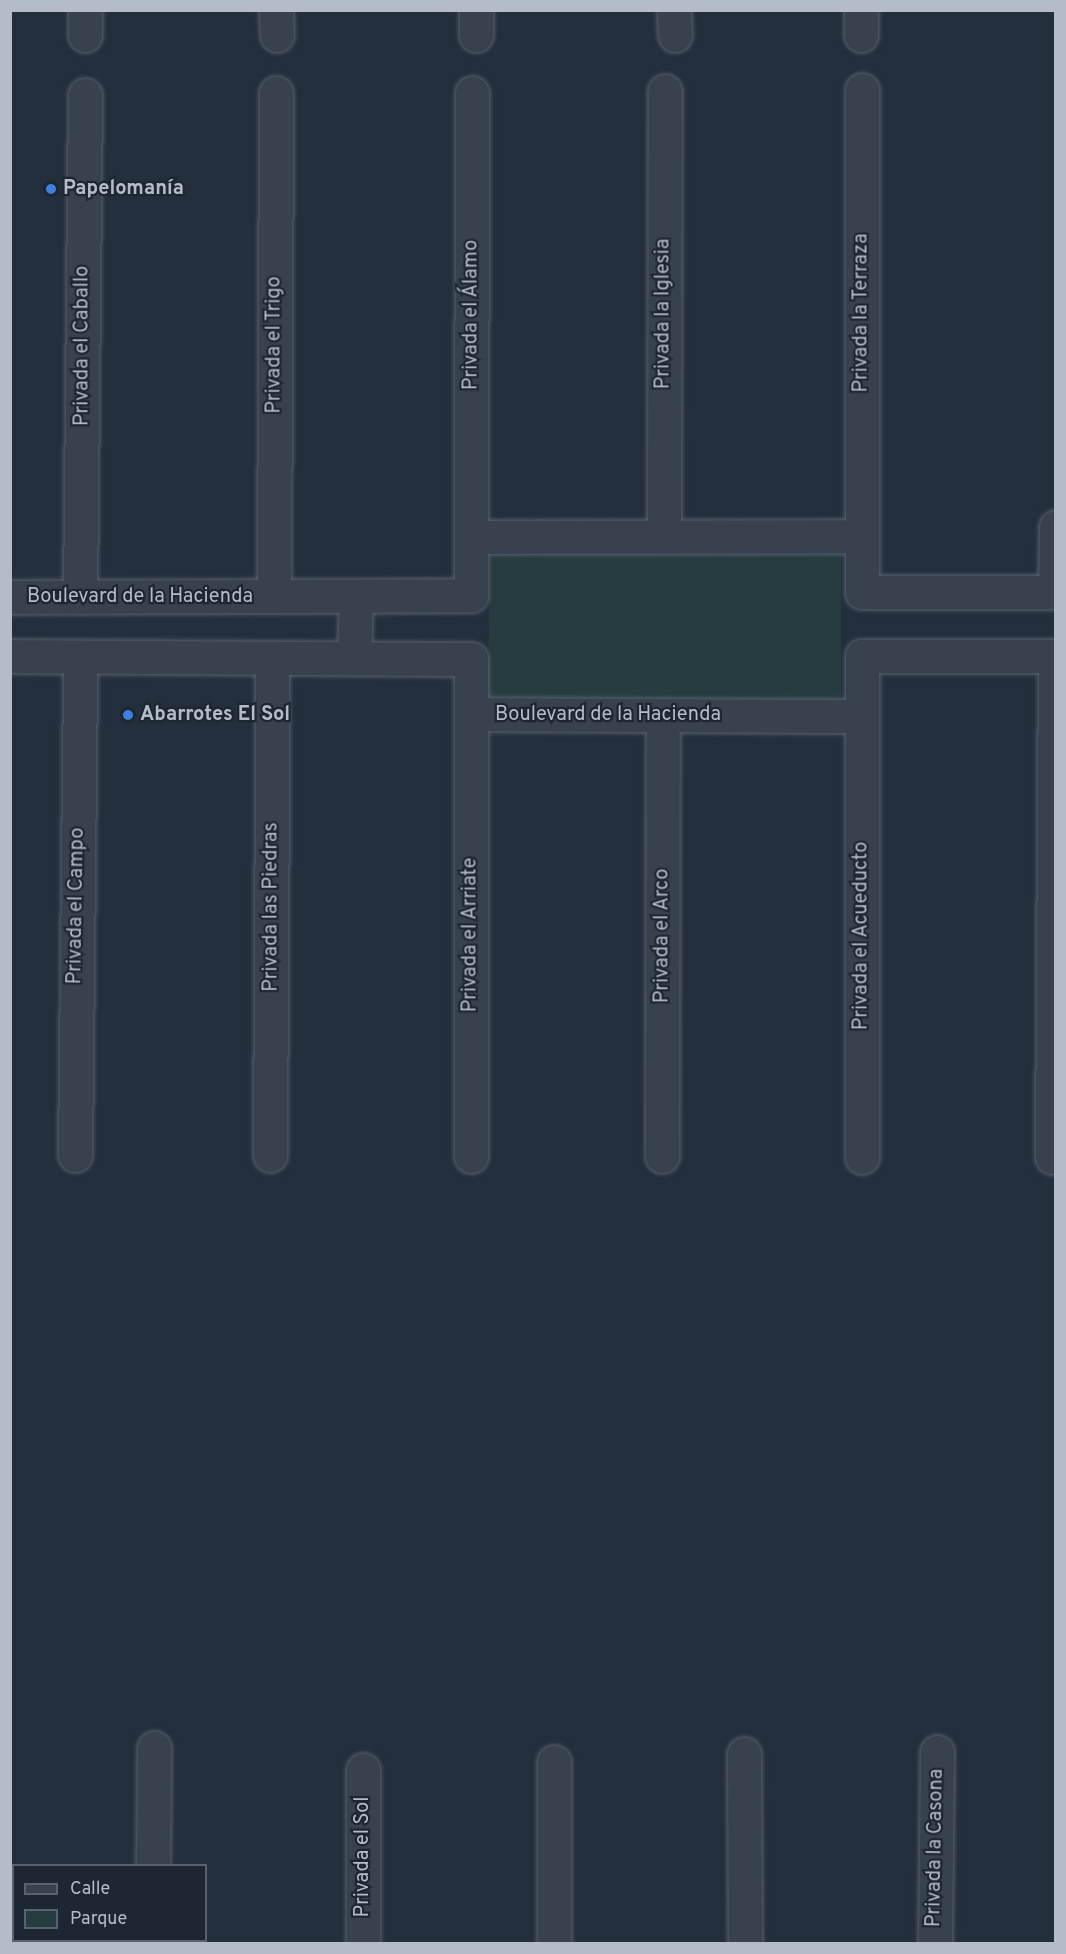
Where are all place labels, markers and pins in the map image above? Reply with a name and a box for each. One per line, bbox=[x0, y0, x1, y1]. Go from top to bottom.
place label: Papelomanía bbox=[63, 177, 184, 201]
marker: Papelomanía bbox=[44, 182, 58, 196]
place label: Abarrotes El Sol bbox=[140, 703, 290, 727]
marker: Abarrotes El Sol bbox=[121, 708, 135, 722]

